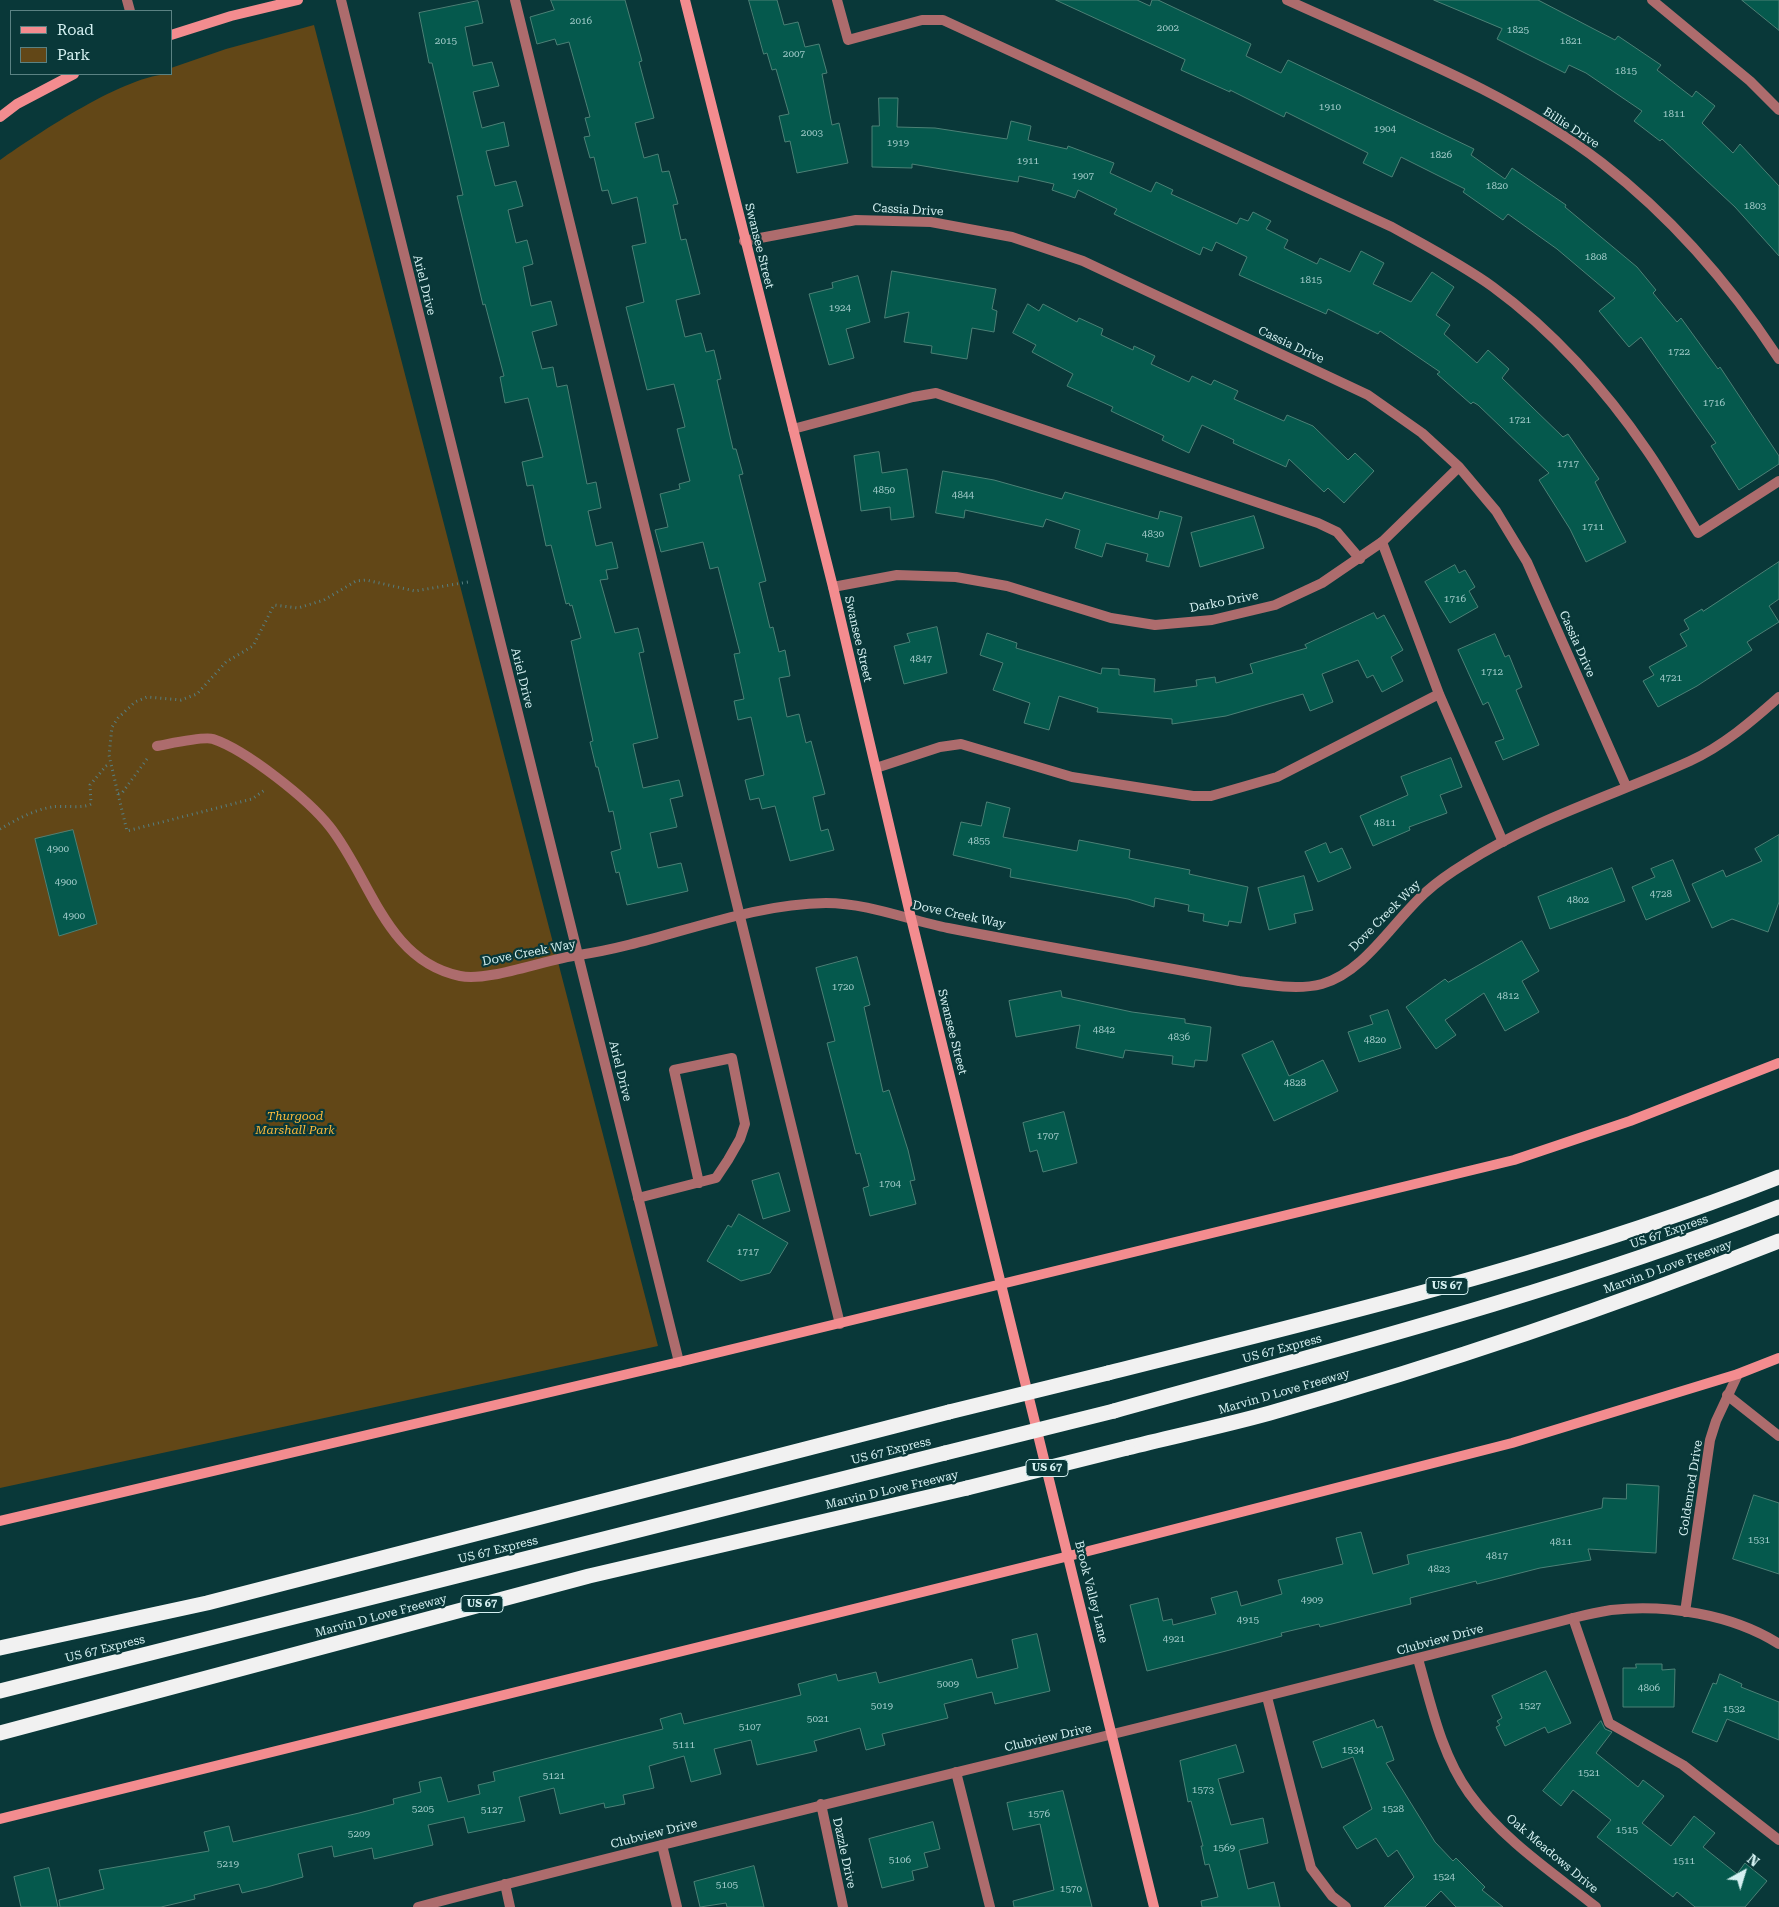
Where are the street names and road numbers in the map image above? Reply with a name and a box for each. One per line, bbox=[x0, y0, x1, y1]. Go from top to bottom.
street label: Billie Drive bbox=[1540, 105, 1602, 151]
street label: Cassia Drive bbox=[872, 201, 944, 219]
street label: Swansee Street bbox=[741, 202, 777, 290]
street label: Ariel Drive bbox=[410, 253, 438, 317]
street label: Cassia Drive bbox=[1256, 323, 1326, 367]
street label: Darko Drive bbox=[1188, 588, 1260, 616]
street label: Swansee Street bbox=[841, 595, 875, 683]
street label: Cassia Drive bbox=[1556, 609, 1598, 679]
street label: Ariel Drive bbox=[508, 646, 536, 710]
street label: Dove Creek Way bbox=[1346, 877, 1424, 955]
street label: Dove Creek Way bbox=[911, 898, 1007, 932]
street label: Dove Creek Way bbox=[481, 937, 577, 969]
street label: Swansee Street bbox=[934, 988, 970, 1076]
street label: Ariel Drive bbox=[606, 1039, 634, 1103]
street label: US 67 Express bbox=[1628, 1212, 1710, 1252]
street label: Marvin D Love Freeway bbox=[1602, 1237, 1734, 1297]
road number: US 67 bbox=[1426, 1278, 1468, 1294]
street label: US 67 Express bbox=[1241, 1331, 1323, 1367]
street label: Marvin D Love Freeway bbox=[1217, 1366, 1351, 1418]
street label: US 67 Express bbox=[850, 1434, 932, 1468]
street label: Goldenrod Drive bbox=[1676, 1439, 1706, 1537]
road number: US 67 bbox=[1026, 1460, 1068, 1476]
street label: Marvin D Love Freeway bbox=[824, 1468, 960, 1512]
street label: US 67 Express bbox=[457, 1533, 539, 1567]
street label: Brook Valley Lane bbox=[1071, 1539, 1111, 1645]
street label: Marvin D Love Freeway bbox=[314, 1591, 448, 1641]
road number: US 67 bbox=[461, 1596, 503, 1612]
street label: Clubview Drive bbox=[1395, 1622, 1485, 1658]
street label: US 67 Express bbox=[64, 1632, 146, 1666]
street label: Clubview Drive bbox=[1003, 1721, 1093, 1755]
street label: Oak Meadows Drive bbox=[1503, 1811, 1601, 1897]
street label: Clubview Drive bbox=[609, 1816, 699, 1852]
street label: Dazzle Drive bbox=[829, 1816, 859, 1890]

